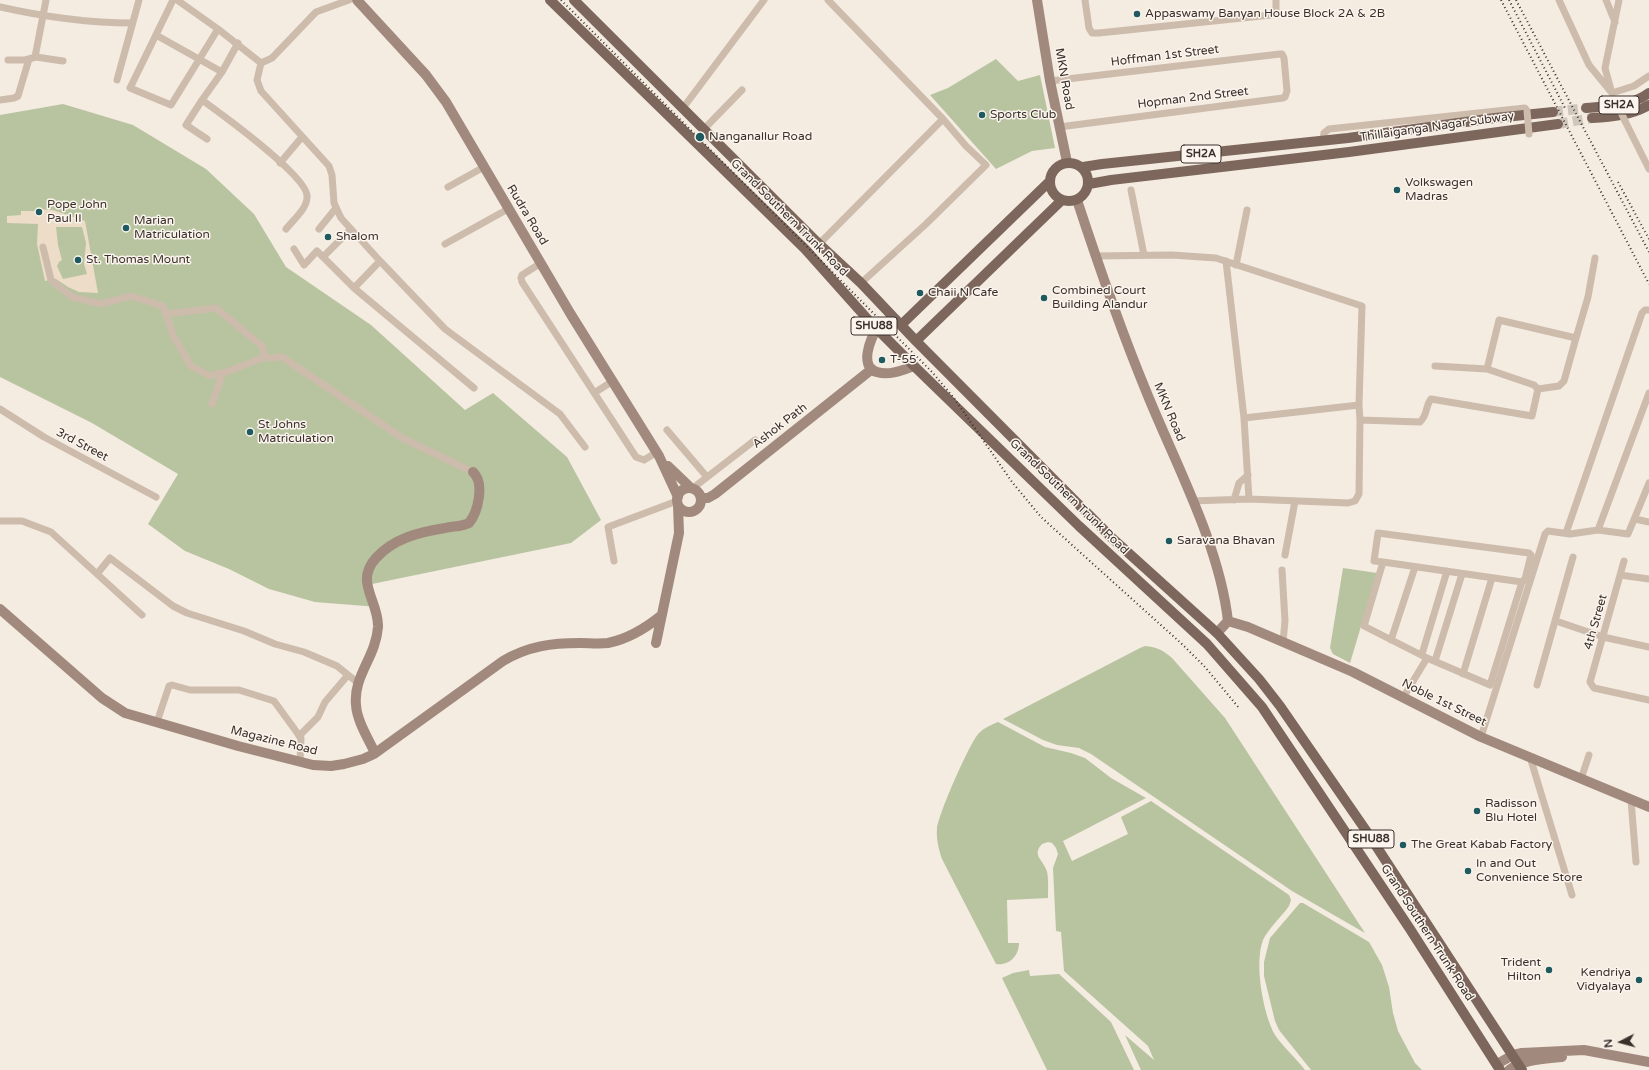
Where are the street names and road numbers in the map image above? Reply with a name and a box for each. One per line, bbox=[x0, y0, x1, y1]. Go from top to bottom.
street label: Hoffman 1st Street bbox=[1110, 42, 1220, 70]
street label: MKN Road bbox=[1051, 47, 1077, 111]
street label: Hopman 2nd Street bbox=[1137, 84, 1249, 112]
road number: SH2A bbox=[1599, 96, 1639, 114]
street label: Thillaiganga Nagar Subway bbox=[1359, 109, 1515, 145]
road number: SH2A bbox=[1181, 145, 1221, 163]
street label: Grand Southern Trunk Road bbox=[727, 156, 851, 280]
street label: Rudra Road bbox=[503, 182, 551, 248]
road number: SHU88 bbox=[851, 317, 897, 335]
street label: MKN Road bbox=[1150, 380, 1188, 444]
street label: Ashok Path bbox=[750, 400, 810, 452]
street label: 3rd Street bbox=[53, 425, 111, 465]
street label: Grand Southern Trunk Road bbox=[1007, 436, 1131, 558]
street label: 4th Street bbox=[1581, 593, 1611, 651]
street label: Noble 1st Street bbox=[1399, 676, 1489, 730]
street label: Magazine Road bbox=[229, 723, 319, 759]
road number: SHU88 bbox=[1348, 830, 1394, 848]
street label: Grand Southern Trunk Road bbox=[1377, 862, 1477, 1004]

